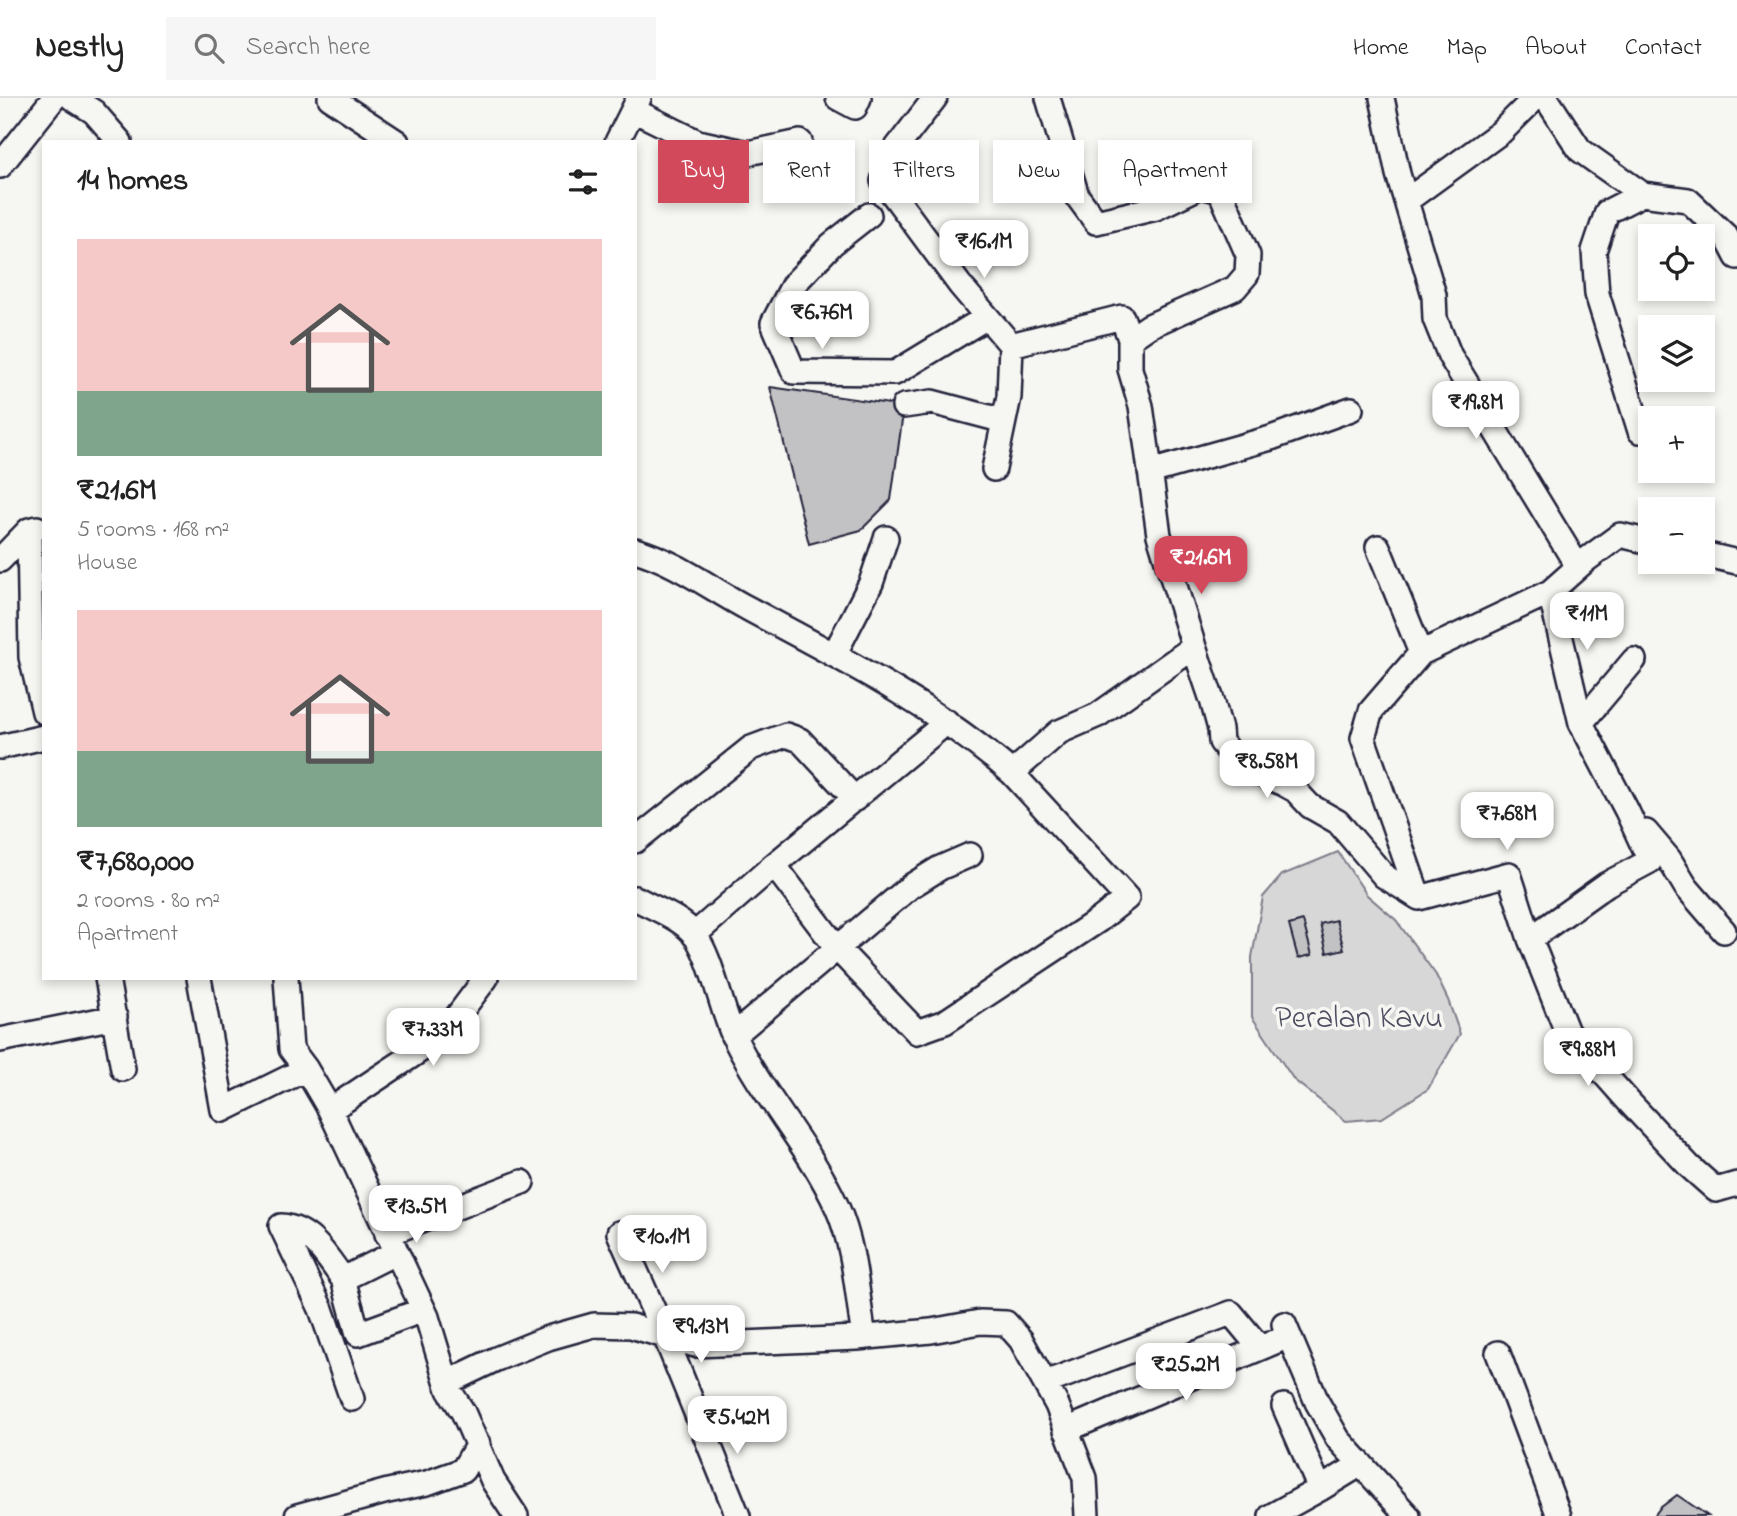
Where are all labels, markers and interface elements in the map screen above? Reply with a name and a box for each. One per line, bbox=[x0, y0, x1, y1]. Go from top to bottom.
search box bbox=[166, 17, 656, 80]
text: Nestly bbox=[35, 24, 124, 72]
icon: search bbox=[190, 29, 228, 67]
text: Search here bbox=[246, 29, 370, 67]
text: Home bbox=[1353, 31, 1409, 66]
text: Map bbox=[1447, 31, 1487, 66]
text: About bbox=[1525, 31, 1587, 66]
text: Contact bbox=[1625, 31, 1702, 66]
chip: Buy bbox=[658, 140, 749, 203]
chip: Rent bbox=[763, 140, 855, 203]
chip: Filters bbox=[869, 140, 979, 203]
chip: New bbox=[993, 140, 1084, 203]
chip: Apartment bbox=[1098, 140, 1252, 203]
text: 14 homes bbox=[77, 160, 188, 204]
icon: filters bbox=[564, 163, 602, 201]
pin: ₹16.1M bbox=[927, 220, 1041, 280]
map controls bbox=[1638, 224, 1715, 574]
button: locate bbox=[1638, 224, 1715, 301]
text: ₹16.1M bbox=[955, 226, 1013, 259]
icon: home bbox=[277, 285, 403, 411]
pin: ₹6.76M bbox=[765, 292, 879, 351]
text: ₹6.76M bbox=[791, 297, 853, 330]
button: layers bbox=[1638, 315, 1715, 392]
pin: ₹19.8M bbox=[1419, 382, 1533, 441]
text: ₹19.8M bbox=[1448, 387, 1504, 420]
button: + bbox=[1638, 406, 1715, 483]
text: ₹21.6M bbox=[77, 470, 157, 514]
button: − bbox=[1638, 497, 1715, 574]
text: 5 rooms · 168 m² bbox=[77, 514, 229, 547]
pin: ₹21.6M bbox=[1144, 536, 1258, 596]
text: ₹21.6M bbox=[1170, 542, 1232, 575]
text: House bbox=[77, 547, 137, 580]
pin: ₹11M bbox=[1546, 592, 1628, 652]
text: ₹11M bbox=[1566, 598, 1608, 631]
icon: home bbox=[277, 656, 403, 782]
pin: ₹8.58M bbox=[1210, 740, 1324, 800]
text: ₹8.58M bbox=[1236, 746, 1298, 779]
pin: ₹7.68M bbox=[1450, 792, 1564, 852]
text: ₹7.68M bbox=[1477, 798, 1537, 831]
text: ₹7,680,000 bbox=[77, 841, 194, 885]
text: 2 rooms · 80 m² bbox=[77, 885, 220, 918]
text: Apartment bbox=[77, 918, 178, 951]
park label: Peralan Kavu bbox=[1275, 996, 1443, 1043]
pin: ₹7.33M bbox=[376, 1009, 490, 1068]
text: ₹7.33M bbox=[403, 1014, 463, 1047]
pin: ₹9.88M bbox=[1531, 1028, 1645, 1088]
text: ₹9.88M bbox=[1560, 1034, 1616, 1067]
pin: ₹13.5M bbox=[359, 1186, 473, 1245]
text: ₹13.5M bbox=[385, 1191, 447, 1224]
pin: ₹10.1M bbox=[605, 1216, 719, 1275]
text: ₹10.1M bbox=[633, 1221, 691, 1254]
pin: ₹9.13M bbox=[644, 1306, 758, 1365]
text: ₹9.13M bbox=[673, 1311, 729, 1344]
pin: ₹25.2M bbox=[1129, 1344, 1243, 1403]
text: ₹25.2M bbox=[1152, 1349, 1220, 1382]
pin: ₹5.42M bbox=[680, 1396, 794, 1456]
text: ₹5.42M bbox=[704, 1402, 770, 1435]

